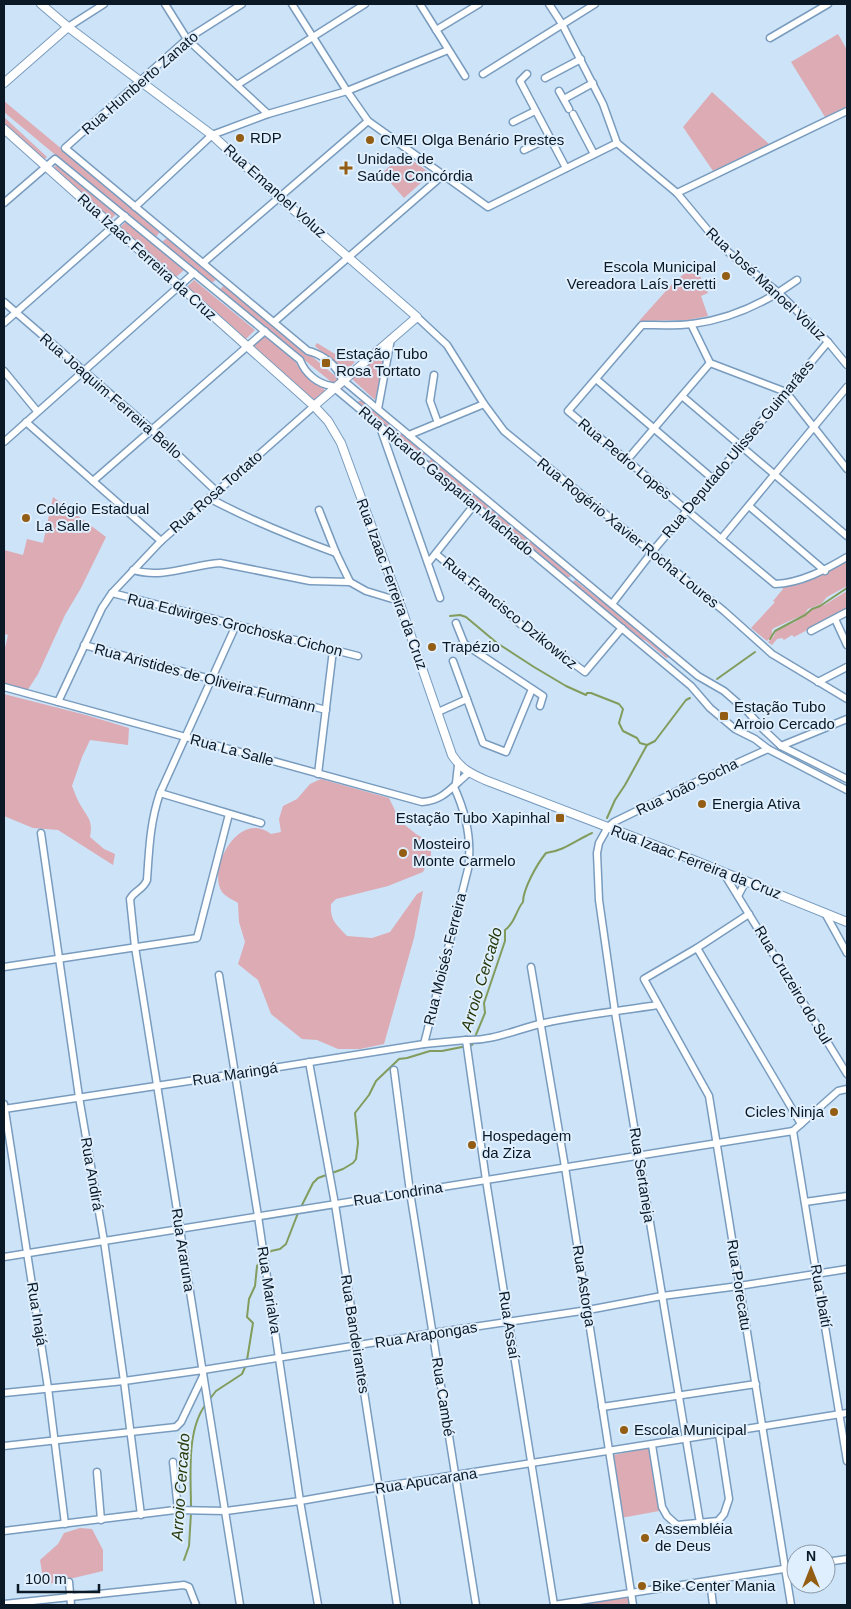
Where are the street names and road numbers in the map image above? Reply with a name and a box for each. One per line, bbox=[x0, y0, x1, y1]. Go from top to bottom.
street label: Rua Humberto Zanato bbox=[78, 28, 201, 138]
street label: Rua Emanoel Voluz bbox=[221, 140, 330, 241]
street label: Rua Izaac Ferreira da Cruz bbox=[74, 190, 220, 323]
street label: Rua José Manoel Voluz bbox=[703, 224, 830, 344]
street label: Rua Joaquim Ferreira Bello bbox=[37, 329, 186, 462]
street label: Rua Deputado Ulisses Guimarães bbox=[658, 356, 817, 541]
street label: Rua Ricardo Gasparian Machado bbox=[356, 403, 537, 559]
street label: Rua Pedro Lopes bbox=[575, 415, 676, 503]
street label: Rua Rosa Tortato bbox=[166, 447, 265, 536]
street label: Rua Rogério Xavier Rocha Loures bbox=[534, 454, 722, 611]
street label: Rua Izaac Ferreira da Cruz bbox=[354, 496, 431, 672]
street label: Rua Francisco Dzikowicz bbox=[440, 553, 581, 672]
street label: Rua Edwirges Grochoska Cichon bbox=[126, 590, 344, 659]
street label: Rua Aristides de Oliveira Furmann bbox=[93, 640, 318, 715]
street label: Rua La Salle bbox=[188, 730, 276, 769]
street label: Rua João Socha bbox=[633, 754, 741, 819]
street label: Rua Izaac Ferreira da Cruz bbox=[609, 821, 784, 902]
street label: Rua Moisés Ferreira bbox=[420, 890, 469, 1027]
street label: Rua Cruzeiro do Sul bbox=[751, 922, 835, 1047]
street label: Rua Maringá bbox=[191, 1058, 279, 1089]
street label: Rua Sertaneja bbox=[627, 1126, 658, 1224]
street label: Rua Andirá bbox=[78, 1136, 107, 1213]
street label: Rua Londrina bbox=[352, 1178, 444, 1209]
street label: Rua Araruna bbox=[169, 1207, 199, 1293]
street label: Rua Porecatu bbox=[724, 1238, 755, 1332]
street label: Rua Astorga bbox=[570, 1244, 599, 1329]
street label: Rua Marialva bbox=[254, 1245, 285, 1336]
street label: Rua Ibaití bbox=[808, 1263, 836, 1330]
street label: Rua Bandeirantes bbox=[338, 1273, 373, 1395]
street label: Rua Inajá bbox=[24, 1281, 51, 1348]
street label: Rua Assaí bbox=[496, 1290, 523, 1361]
street label: Rua Arapongas bbox=[374, 1318, 478, 1351]
street label: Rua Cambé bbox=[429, 1356, 458, 1438]
street label: Rua Apucarana bbox=[374, 1464, 479, 1497]

